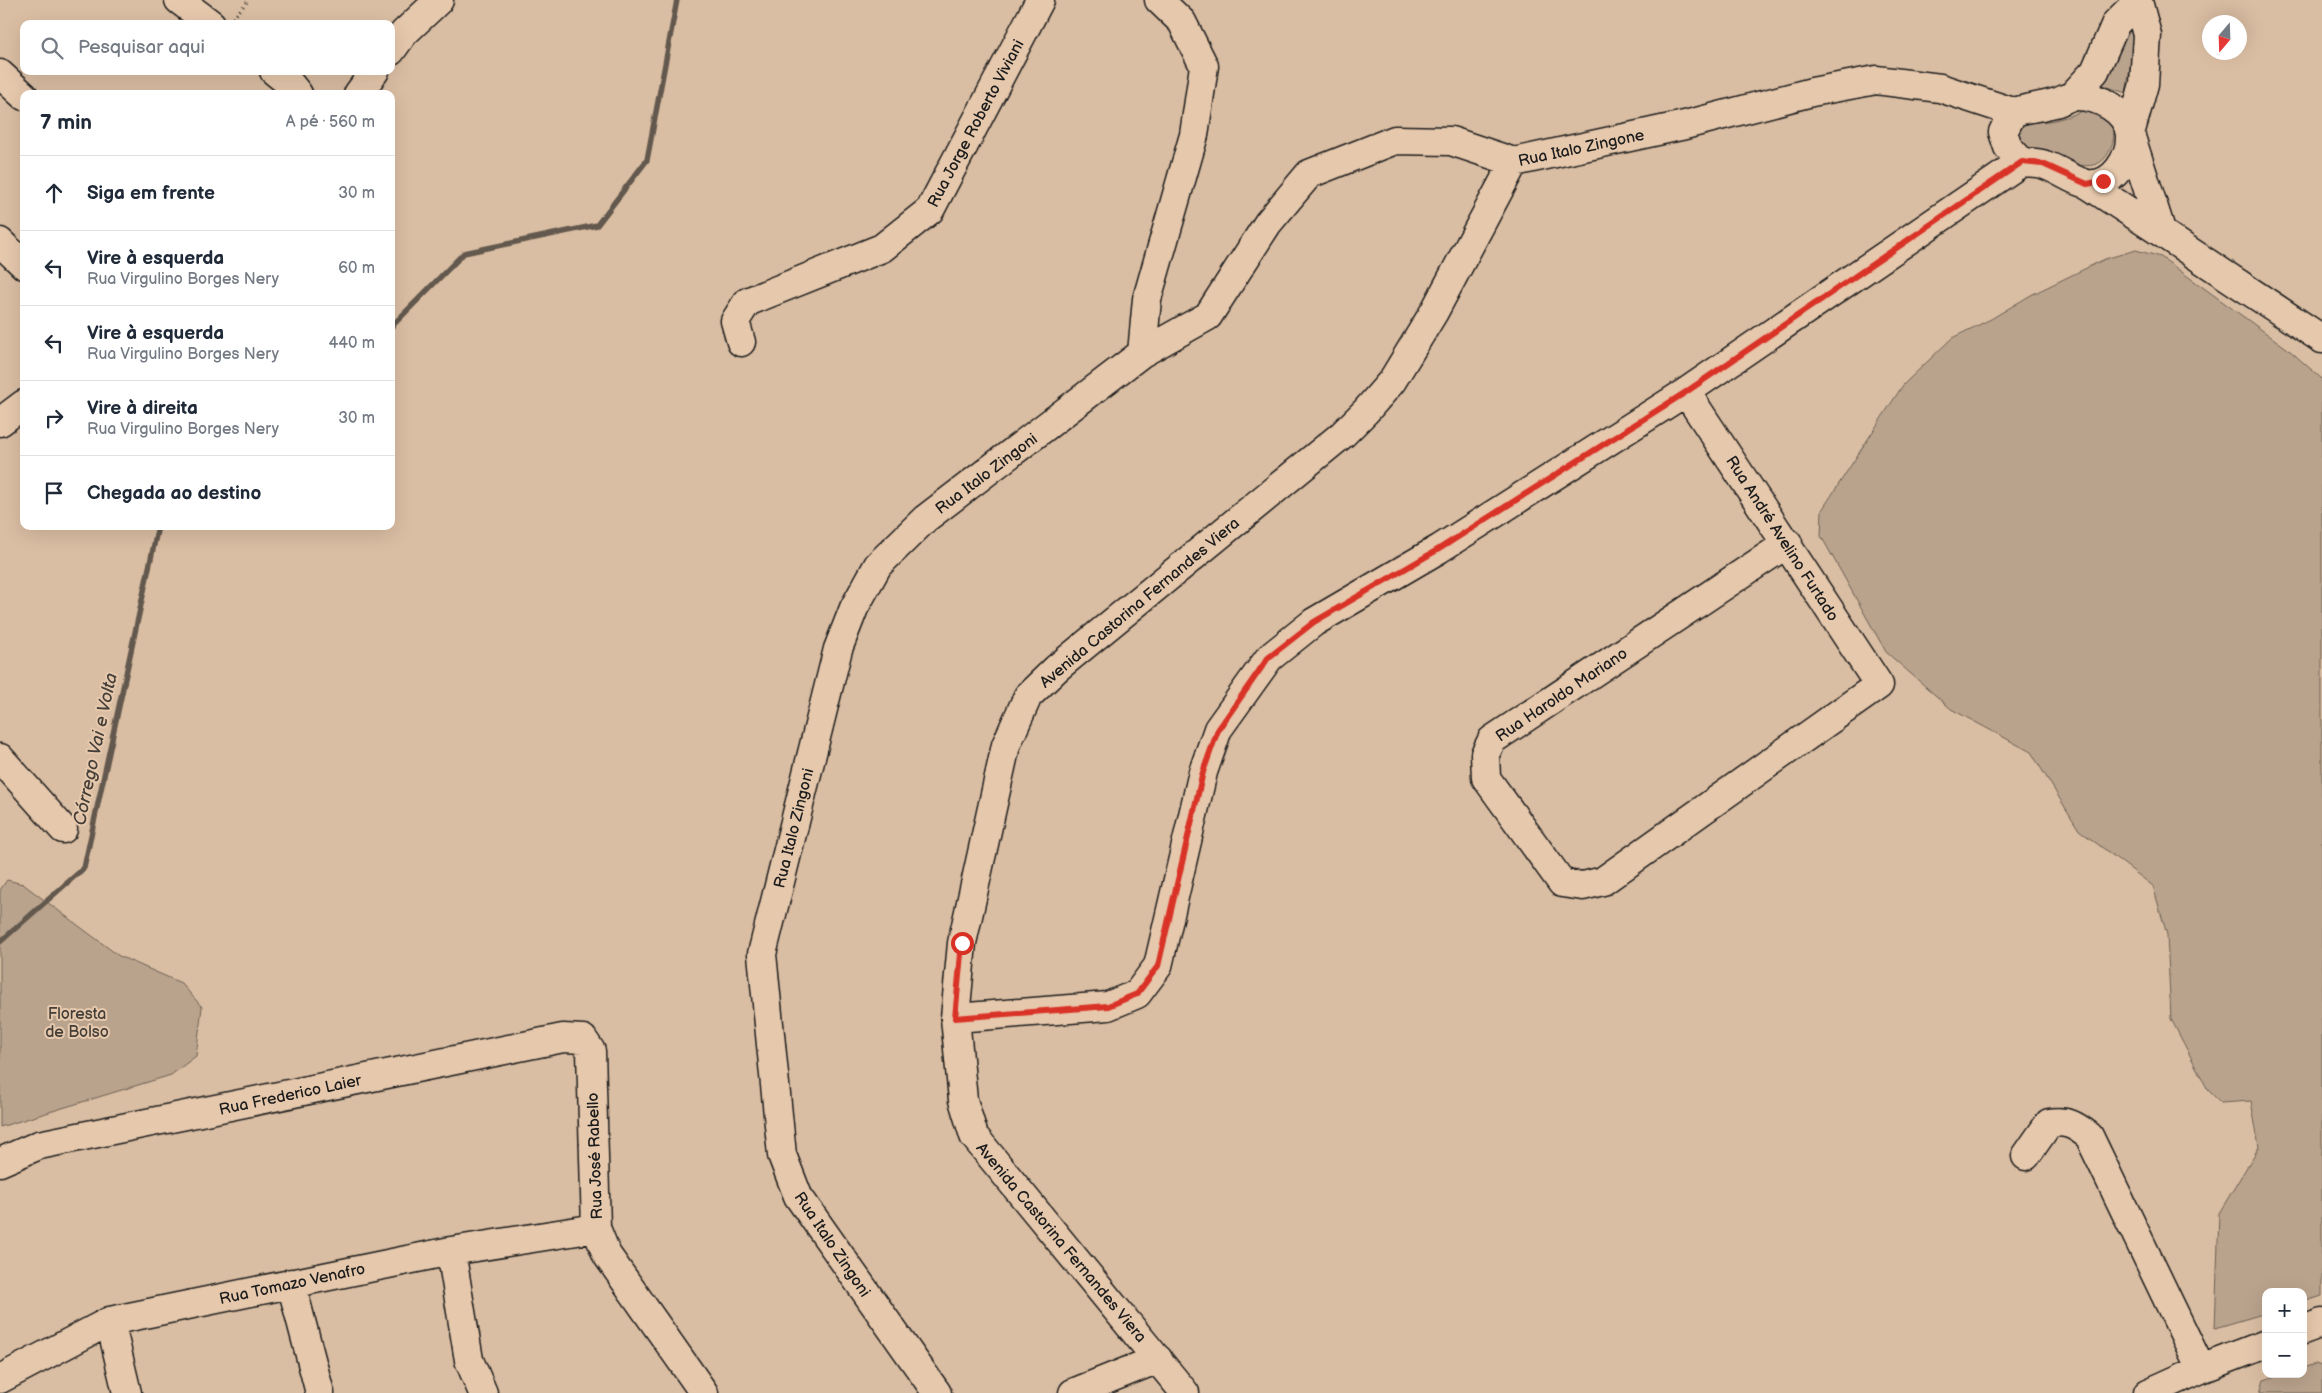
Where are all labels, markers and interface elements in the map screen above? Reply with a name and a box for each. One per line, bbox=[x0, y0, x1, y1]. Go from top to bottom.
north arrow bbox=[2202, 15, 2247, 60]
search box bbox=[20, 20, 395, 75]
icon: search bbox=[38, 34, 66, 62]
text: Pesquisar aqui bbox=[78, 36, 205, 59]
street label: Rua Jorge Roberto Viviani bbox=[924, 37, 1029, 211]
text: 7 min bbox=[40, 110, 92, 135]
text: A pé · 560 m bbox=[286, 113, 375, 132]
street label: Rua Italo Zingone bbox=[1517, 126, 1647, 171]
route end bbox=[2092, 170, 2115, 193]
icon: ahead bbox=[40, 179, 68, 207]
text: Siga em frente bbox=[87, 182, 215, 205]
text: 30 m bbox=[338, 184, 375, 203]
text: Vire à esquerda bbox=[87, 247, 224, 270]
icon: left bbox=[40, 254, 68, 282]
text: 60 m bbox=[338, 259, 375, 278]
text: Rua Virgulino Borges Nery bbox=[87, 270, 279, 289]
text: Vire à esquerda bbox=[87, 322, 224, 345]
icon: left bbox=[40, 329, 68, 357]
text: 440 m bbox=[329, 334, 375, 353]
text: Rua Virgulino Borges Nery bbox=[87, 345, 279, 364]
text: Vire à direita bbox=[87, 397, 198, 420]
icon: right bbox=[40, 404, 68, 432]
text: 30 m bbox=[338, 409, 375, 428]
text: Rua Virgulino Borges Nery bbox=[87, 420, 279, 439]
street label: Rua Italo Zingoni bbox=[932, 430, 1042, 519]
street label: Rua André Avelino Furtado bbox=[1721, 453, 1842, 625]
icon: arrive bbox=[40, 479, 68, 507]
text: Chegada ao destino bbox=[87, 482, 261, 505]
street label: Avenida Castorina Fernandes Viera bbox=[1036, 514, 1244, 692]
street label: Rua Haroldo Mariano bbox=[1492, 644, 1631, 746]
water label: Córrego Vai e Volta bbox=[69, 671, 122, 827]
street label: Rua Italo Zingoni bbox=[770, 767, 819, 890]
route start bbox=[951, 932, 974, 955]
park label: Floresta de Bolso bbox=[45, 1005, 109, 1042]
street label: Rua Frederico Laier bbox=[217, 1071, 363, 1120]
street label: Rua José Rabello bbox=[584, 1092, 607, 1220]
street label: Avenida Castorina Fernandes Viera bbox=[972, 1139, 1150, 1347]
street label: Rua Italo Zingoni bbox=[790, 1189, 874, 1301]
street label: Rua Tomazo Venafro bbox=[218, 1260, 367, 1309]
map controls bbox=[2262, 1288, 2307, 1378]
button: + bbox=[2262, 1288, 2307, 1333]
button: − bbox=[2262, 1333, 2307, 1378]

